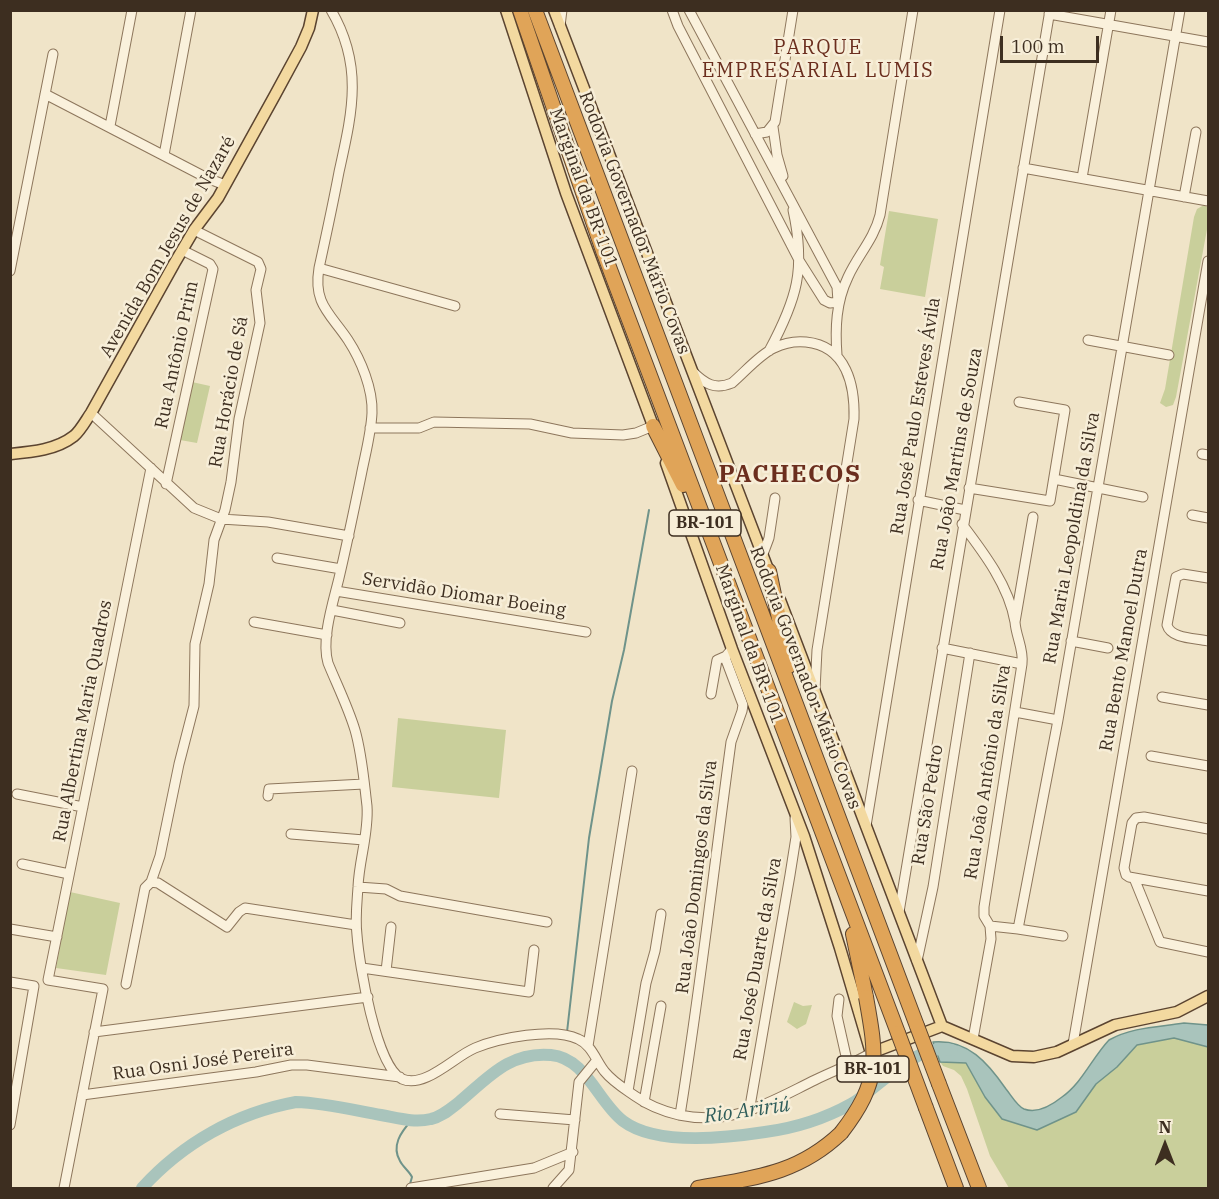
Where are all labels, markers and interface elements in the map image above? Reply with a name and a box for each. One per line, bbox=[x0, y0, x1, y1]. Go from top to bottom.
scale bar bbox=[1003, 24, 1102, 62]
text: 100 m bbox=[1011, 35, 1065, 58]
district label: PARQUE EMPRESARIAL LUMIS bbox=[702, 36, 934, 83]
street label: Rodovia Governador Mário Covas bbox=[574, 88, 694, 358]
street label: Marginal da BR-101 bbox=[544, 105, 622, 271]
street label: Avenida Bom Jesus de Nazaré bbox=[96, 132, 240, 362]
street label: Rua Antônio Prim bbox=[151, 279, 203, 431]
street label: Rua José Paulo Esteves Ávila bbox=[887, 296, 945, 536]
street label: Rua Horácio de Sá bbox=[205, 314, 253, 470]
street label: Rua João Martins de Souza bbox=[927, 346, 987, 572]
street label: Rua Maria Leopoldina da Silva bbox=[1039, 410, 1105, 666]
district label: PACHECOS bbox=[718, 461, 862, 489]
road number: BR-101 bbox=[669, 510, 741, 536]
street label: Rodovia Governador Mário Covas bbox=[745, 543, 865, 813]
street label: Rua Bento Manoel Dutra bbox=[1096, 547, 1152, 753]
street label: Marginal da BR-101 bbox=[710, 561, 788, 727]
street label: Servidão Diomar Boeing bbox=[361, 568, 567, 622]
street label: Rua Albertina Maria Quadros bbox=[49, 598, 117, 844]
street label: Rua João Antônio da Silva bbox=[960, 663, 1016, 881]
street label: Rua São Pedro bbox=[908, 743, 948, 867]
street label: Rua João Domingos da Silva bbox=[672, 759, 722, 995]
street label: Rua José Duarte da Silva bbox=[729, 856, 787, 1062]
street label: Rua Osni José Pereira bbox=[111, 1039, 295, 1085]
road number: BR-101 bbox=[837, 1056, 909, 1082]
water label: Rio Aririú bbox=[703, 1093, 791, 1129]
north arrow bbox=[1135, 1115, 1195, 1175]
text: N bbox=[1159, 1117, 1171, 1137]

